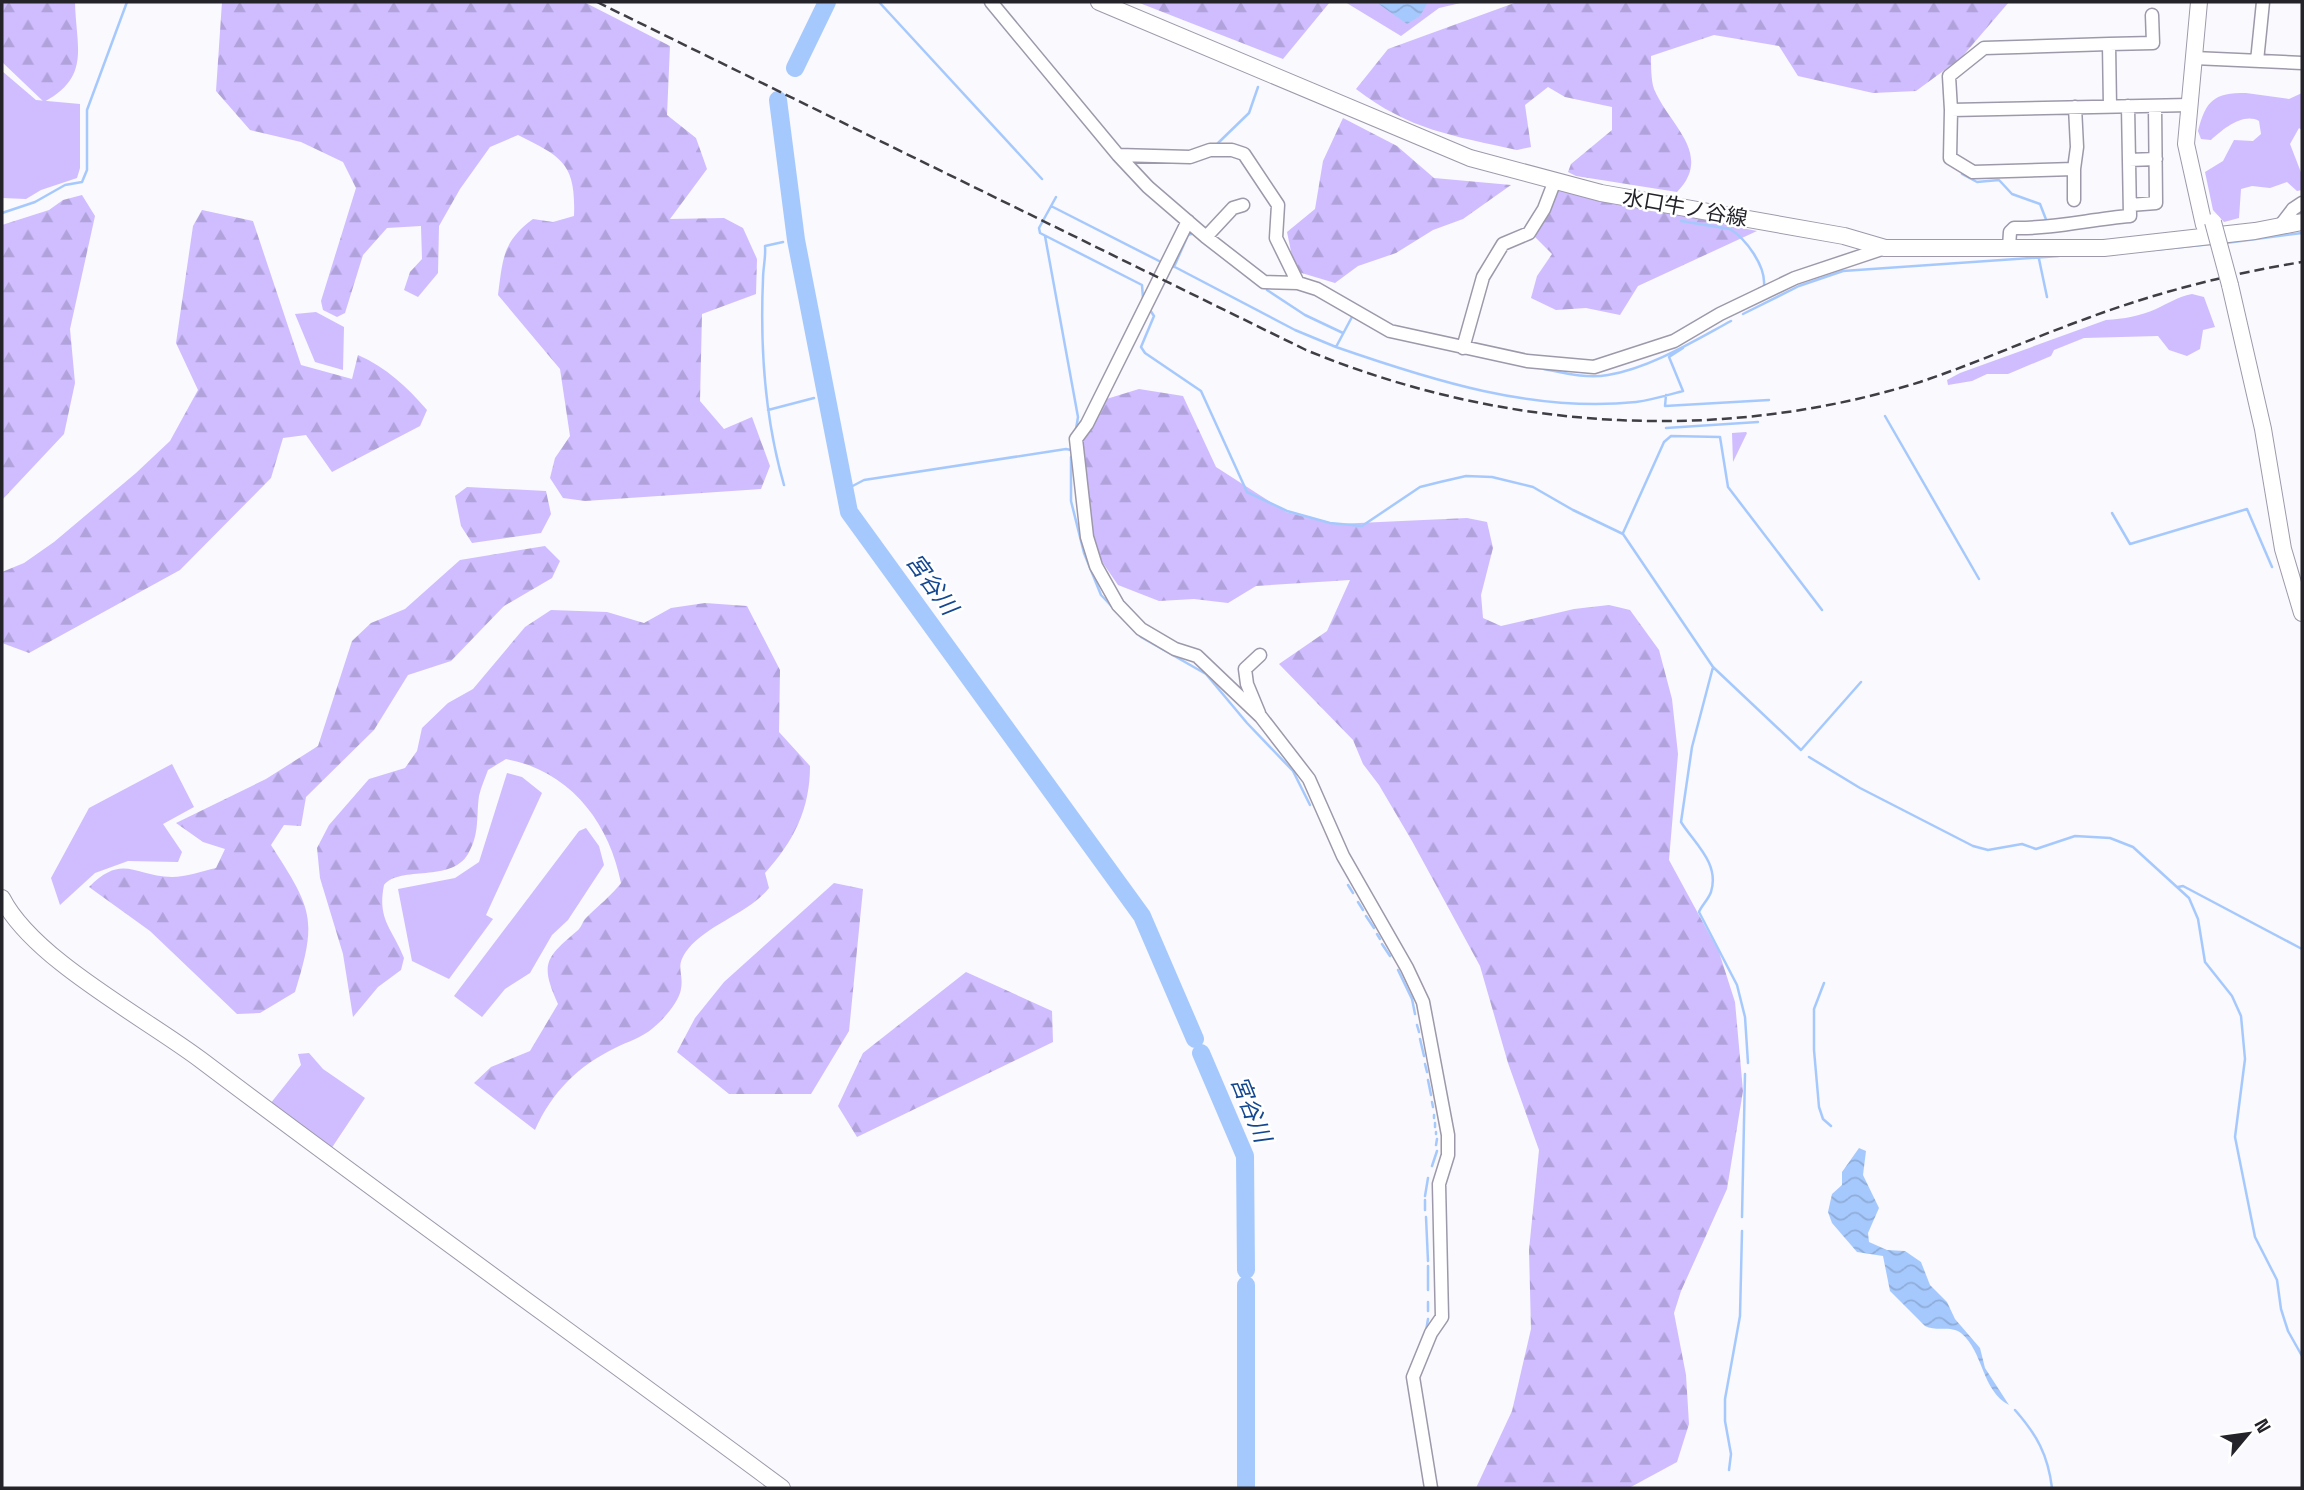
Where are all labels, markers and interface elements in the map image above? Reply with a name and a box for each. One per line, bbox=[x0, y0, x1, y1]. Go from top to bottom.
street label: 水口牛ノ谷線 bbox=[1621, 183, 1749, 232]
water label: 宮谷川 bbox=[900, 547, 966, 623]
water label: 宮谷川 bbox=[1224, 1071, 1279, 1149]
north arrow bbox=[2213, 1399, 2283, 1469]
text: N bbox=[2248, 1414, 2276, 1438]

